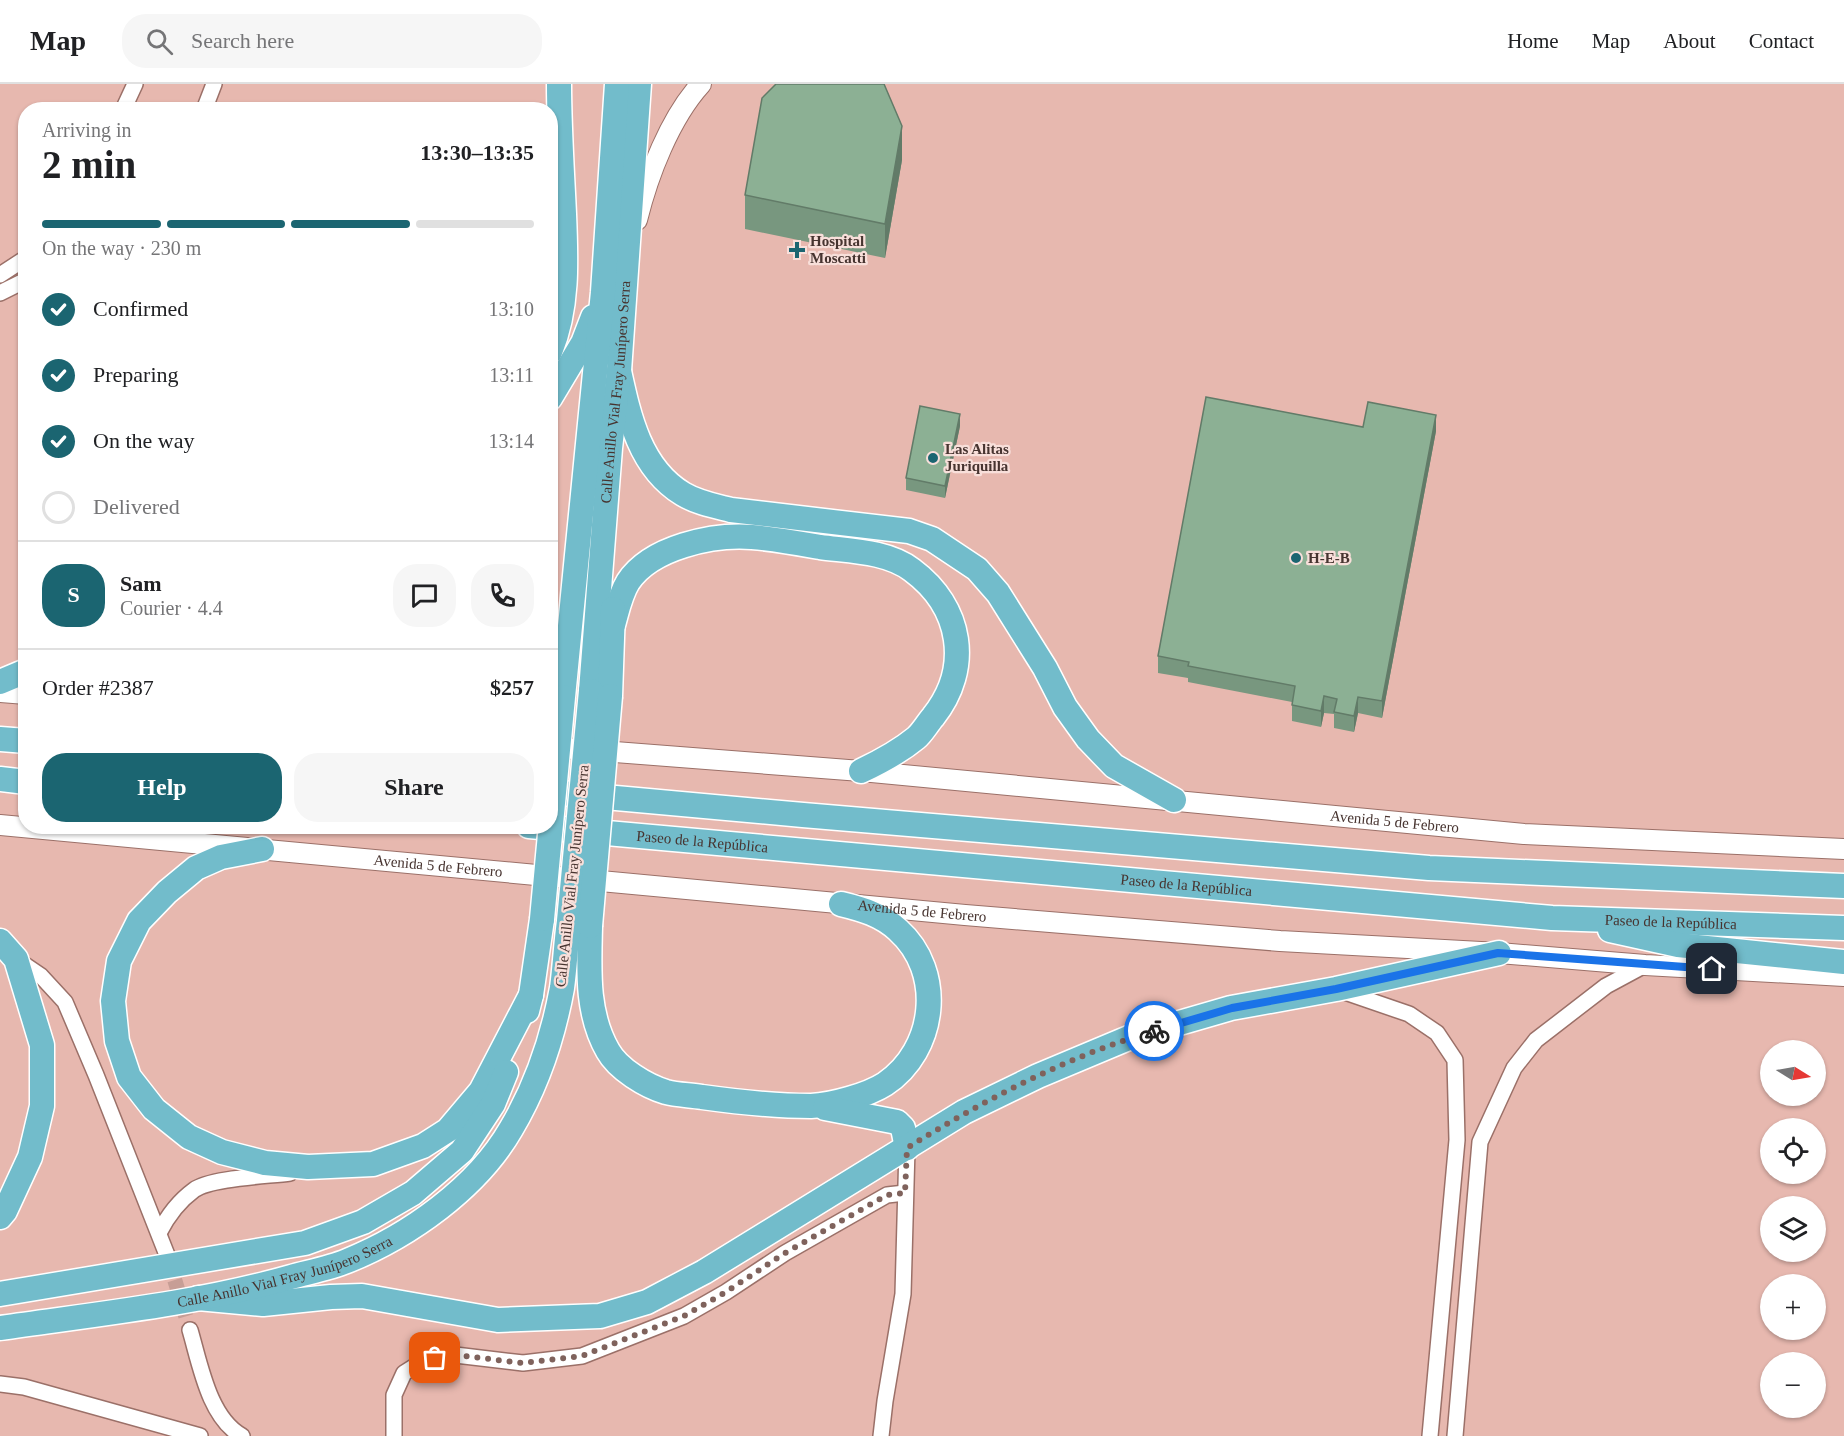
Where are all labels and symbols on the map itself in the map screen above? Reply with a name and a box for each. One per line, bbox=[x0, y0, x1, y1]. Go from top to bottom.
place label: Hospital Moscatti bbox=[810, 233, 866, 266]
marker: Hospital Moscatti bbox=[788, 241, 806, 259]
street label: Calle Anillo Vial Fray Junípero Serra bbox=[598, 280, 633, 504]
place label: Las Alitas Juriquilla bbox=[945, 441, 1009, 474]
marker: Las Alitas Juriquilla bbox=[926, 451, 940, 465]
place label: H-E-B bbox=[1308, 550, 1350, 566]
marker: H-E-B bbox=[1289, 551, 1303, 565]
street label: Calle Anillo Vial Fray Junípero Serra bbox=[552, 764, 592, 988]
street label: Avenida 5 de Febrero bbox=[1330, 808, 1460, 836]
street label: Paseo de la República bbox=[636, 828, 769, 856]
street label: Avenida 5 de Febrero bbox=[373, 852, 503, 880]
street label: Paseo de la República bbox=[1120, 871, 1253, 899]
street label: Avenida 5 de Febrero bbox=[857, 897, 987, 925]
street label: Paseo de la República bbox=[1604, 912, 1737, 932]
pin bbox=[1686, 943, 1737, 994]
courier bbox=[1124, 1001, 1184, 1061]
north arrow bbox=[1760, 1040, 1826, 1106]
street label: Calle Anillo Vial Fray Junípero Serra bbox=[176, 1233, 395, 1310]
pin bbox=[409, 1332, 460, 1383]

